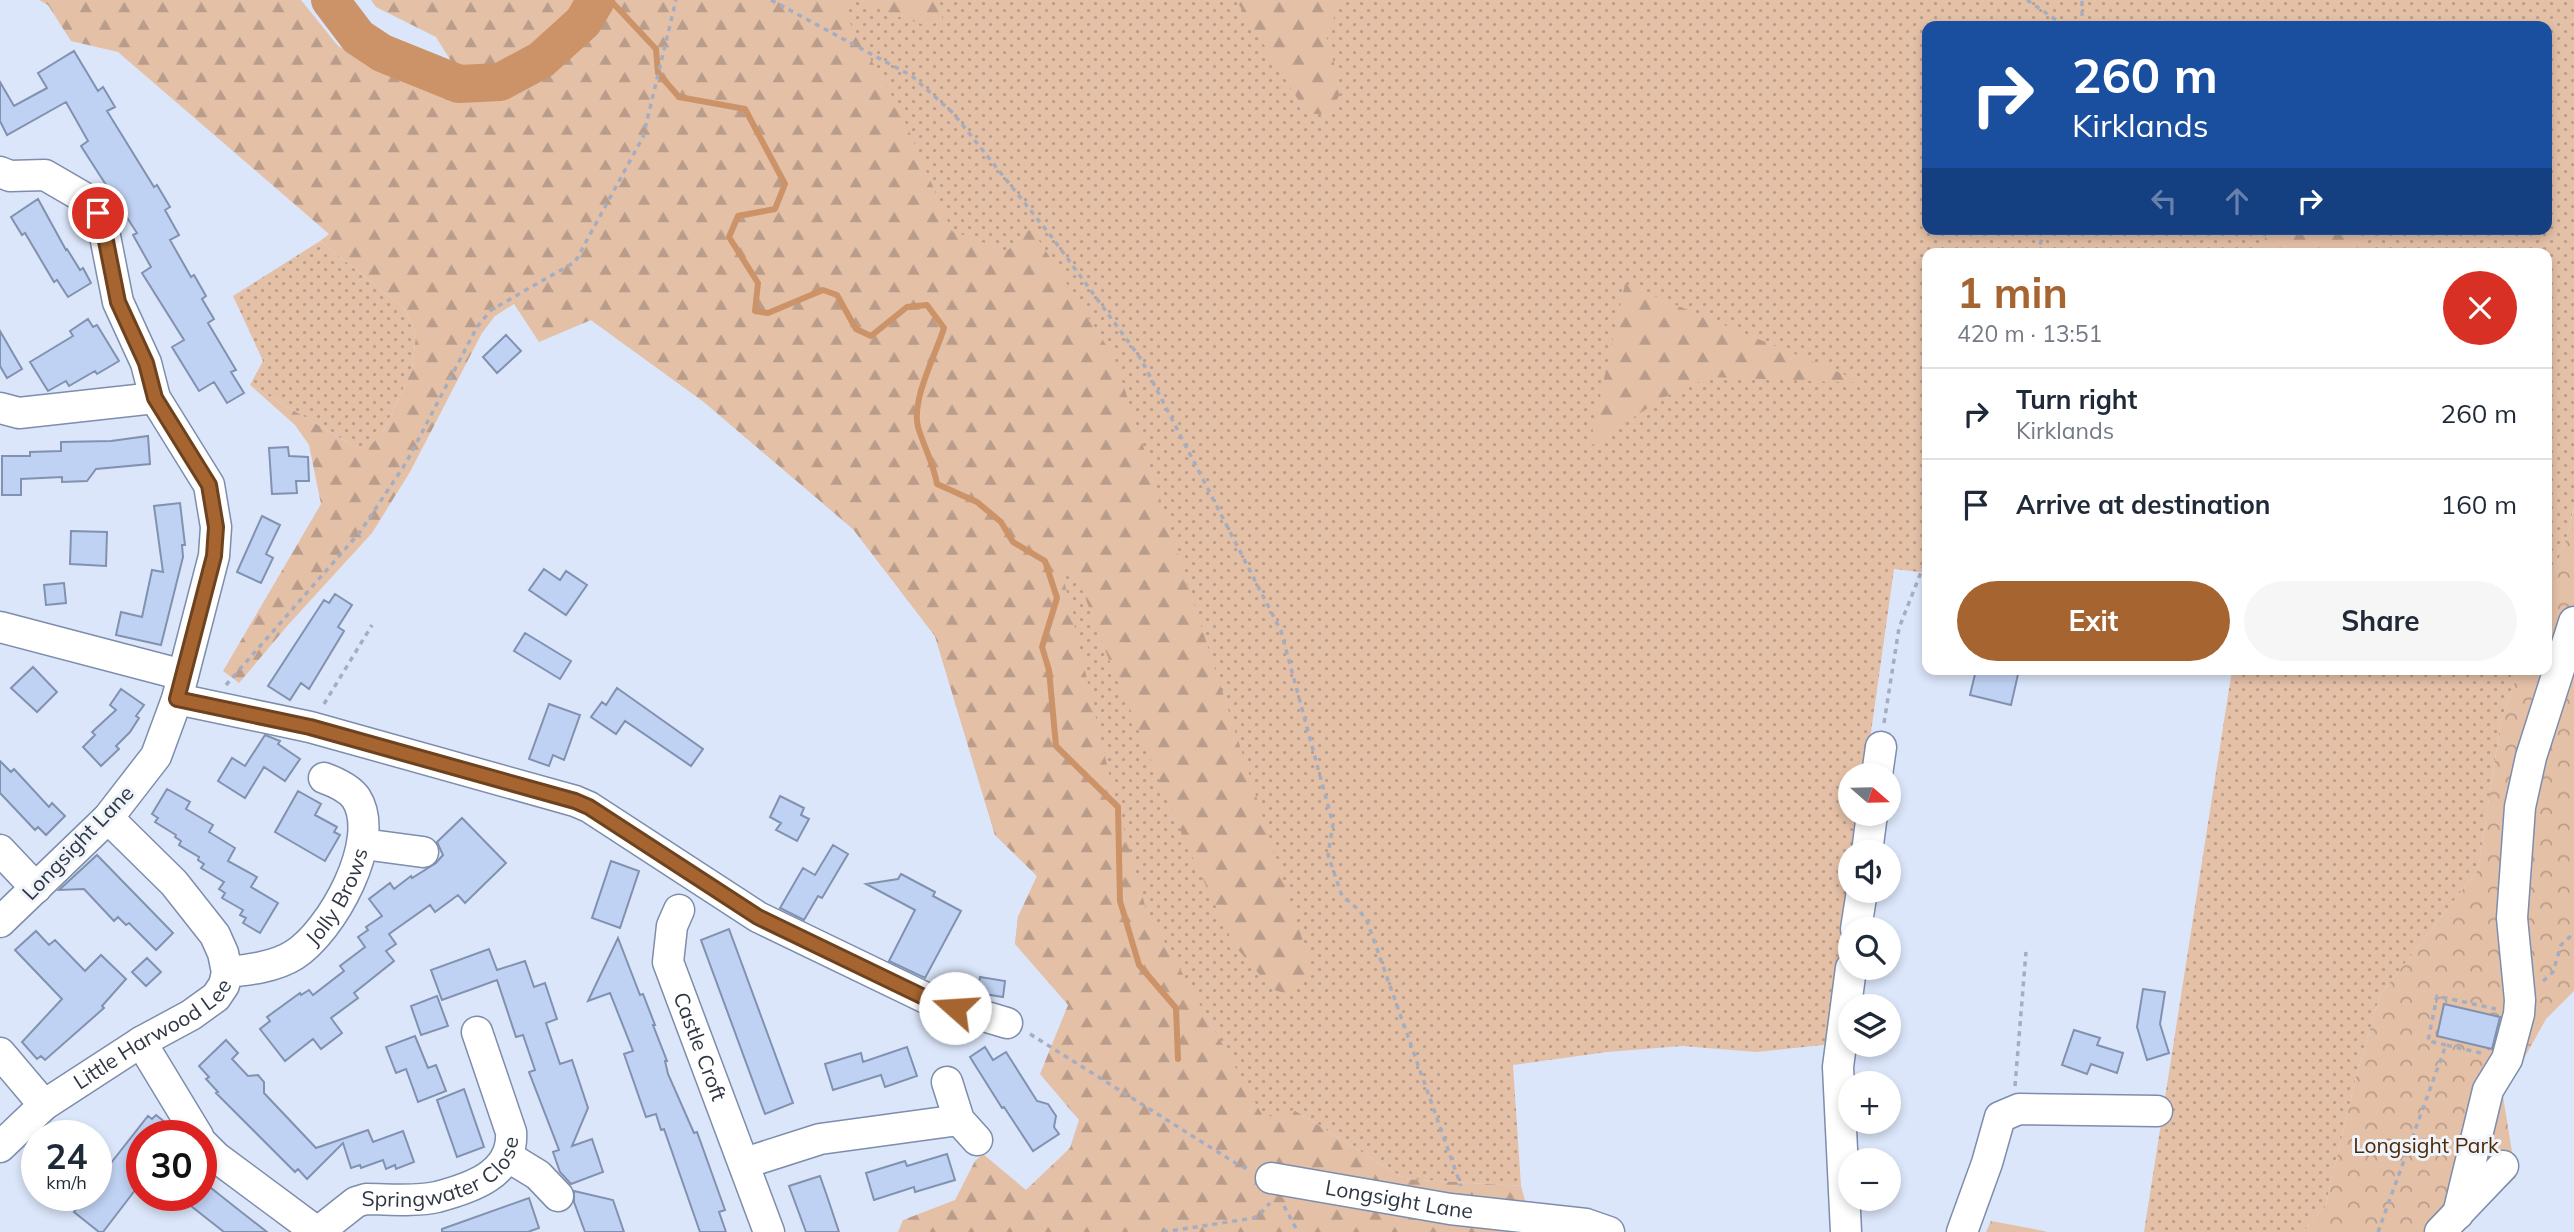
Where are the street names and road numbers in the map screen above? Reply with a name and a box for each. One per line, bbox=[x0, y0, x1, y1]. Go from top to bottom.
street label: Longsight Lane bbox=[16, 780, 138, 905]
street label: Jolly Brows bbox=[300, 845, 373, 950]
street label: Little Harwood Lee bbox=[68, 973, 237, 1094]
street label: Castle Croft bbox=[668, 988, 733, 1104]
street label: Springwater Close bbox=[361, 1135, 523, 1212]
street label: Longsight Lane bbox=[1323, 1174, 1474, 1223]

